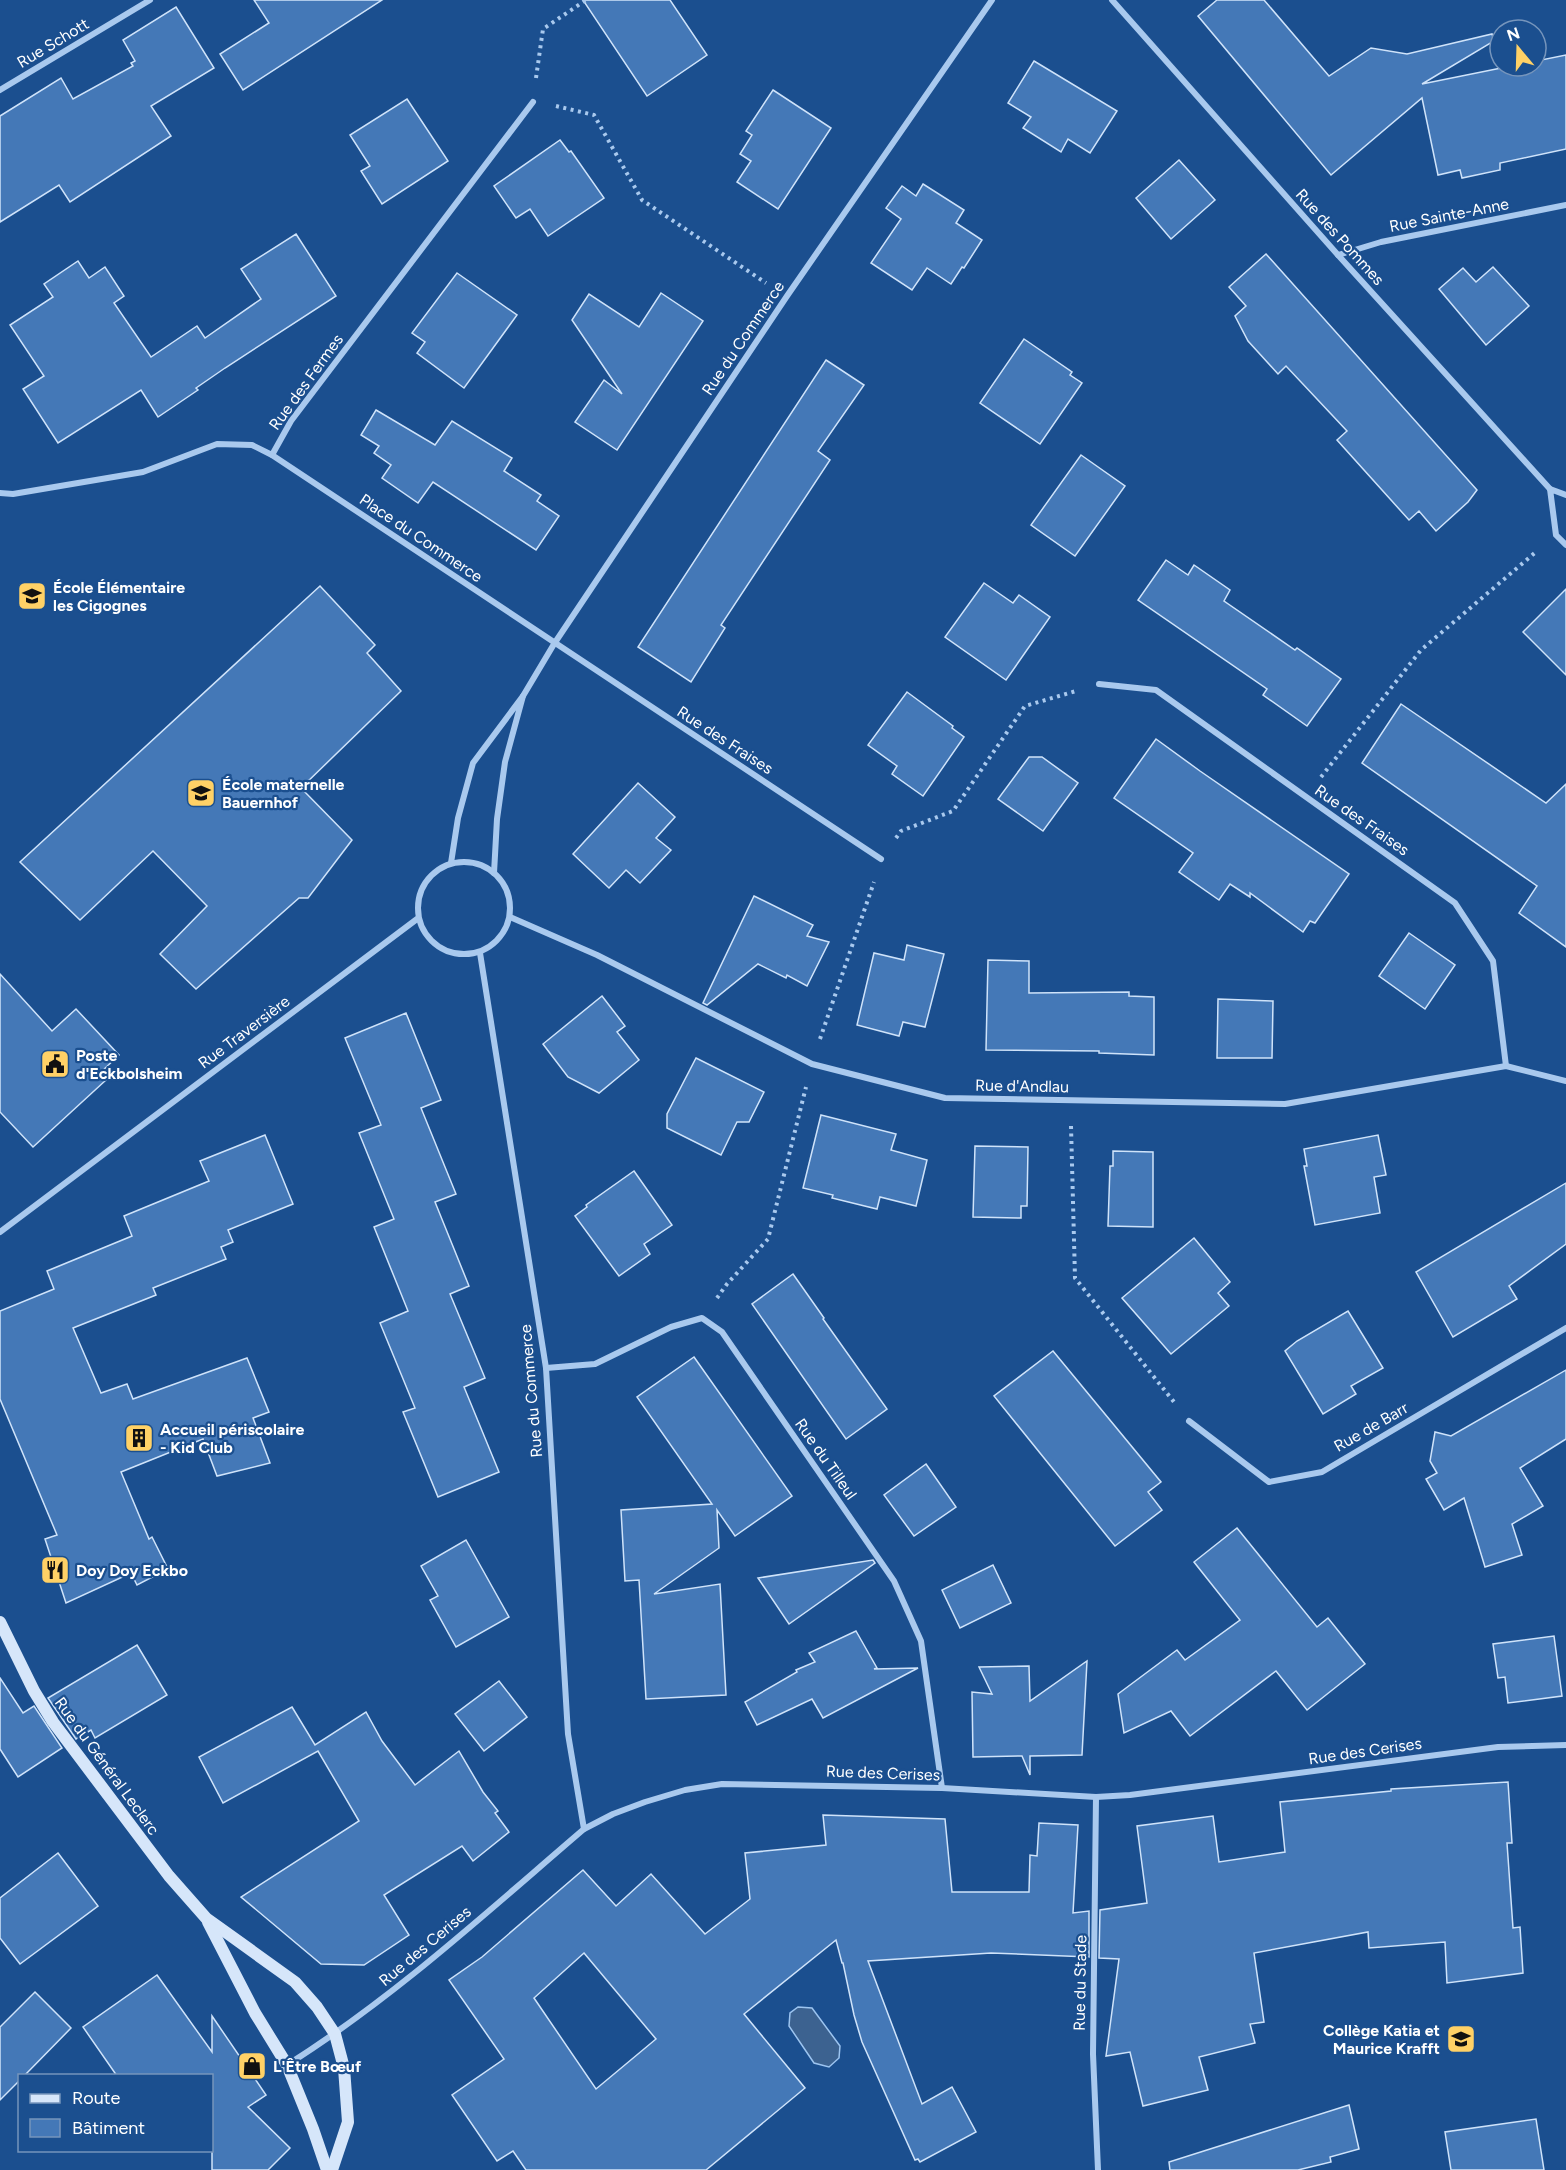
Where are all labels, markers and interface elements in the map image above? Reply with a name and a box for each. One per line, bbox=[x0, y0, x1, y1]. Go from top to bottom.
street label: Rue Schott bbox=[14, 14, 92, 72]
north arrow bbox=[1488, 18, 1548, 78]
text: N bbox=[1504, 23, 1522, 45]
street label: Rue des Pommes bbox=[1292, 185, 1388, 289]
street label: Rue Sainte-Anne bbox=[1388, 194, 1511, 236]
street label: Rue du Commerce bbox=[698, 277, 788, 399]
street label: Rue des Fermes bbox=[265, 330, 347, 434]
street label: Place du Commerce bbox=[356, 490, 486, 586]
place label: École Élémentaire les Cigognes bbox=[53, 578, 185, 615]
school or university icon: École Élémentaire les Cigognes bbox=[16, 580, 48, 612]
street label: Rue des Fraises bbox=[673, 702, 777, 778]
place label: École maternelle Bauernhof bbox=[222, 775, 345, 812]
school or university icon: École maternelle Bauernhof bbox=[185, 777, 217, 809]
street label: Rue des Fraises bbox=[1311, 780, 1413, 860]
street label: Rue Traversière bbox=[195, 991, 294, 1073]
place label: Poste d'Eckbolsheim bbox=[76, 1046, 183, 1083]
public building icon: Poste d'Eckbolsheim bbox=[39, 1048, 71, 1080]
street label: Rue d'Andlau bbox=[975, 1076, 1069, 1096]
street label: Rue du Commerce bbox=[516, 1323, 546, 1458]
street label: Rue de Barr bbox=[1331, 1398, 1412, 1456]
street label: Rue du Tilleul bbox=[791, 1415, 861, 1503]
place label: Accueil périscolaire - Kid Club bbox=[160, 1420, 305, 1457]
building icon: Accueil périscolaire - Kid Club bbox=[123, 1422, 155, 1454]
restaurant icon: Doy Doy Eckbo bbox=[39, 1554, 71, 1586]
place label: Doy Doy Eckbo bbox=[76, 1561, 188, 1580]
street label: Rue du Général Leclerc bbox=[51, 1693, 164, 1839]
street label: Rue des Cerises bbox=[1307, 1734, 1423, 1768]
street label: Rue des Cerises bbox=[826, 1762, 940, 1784]
street label: Rue des Cerises bbox=[375, 1902, 475, 1990]
street label: Rue du Stade bbox=[1070, 1935, 1090, 2031]
place label: Collège Katia et Maurice Krafft bbox=[1323, 2021, 1440, 2058]
school or university icon: Collège Katia et Maurice Krafft bbox=[1445, 2023, 1477, 2055]
shop icon: L'Être Bœuf bbox=[236, 2050, 268, 2082]
place label: L'Être Bœuf bbox=[273, 2057, 362, 2076]
legend bbox=[18, 2074, 213, 2152]
text: Route bbox=[72, 2087, 121, 2109]
text: Bâtiment bbox=[72, 2117, 145, 2139]

